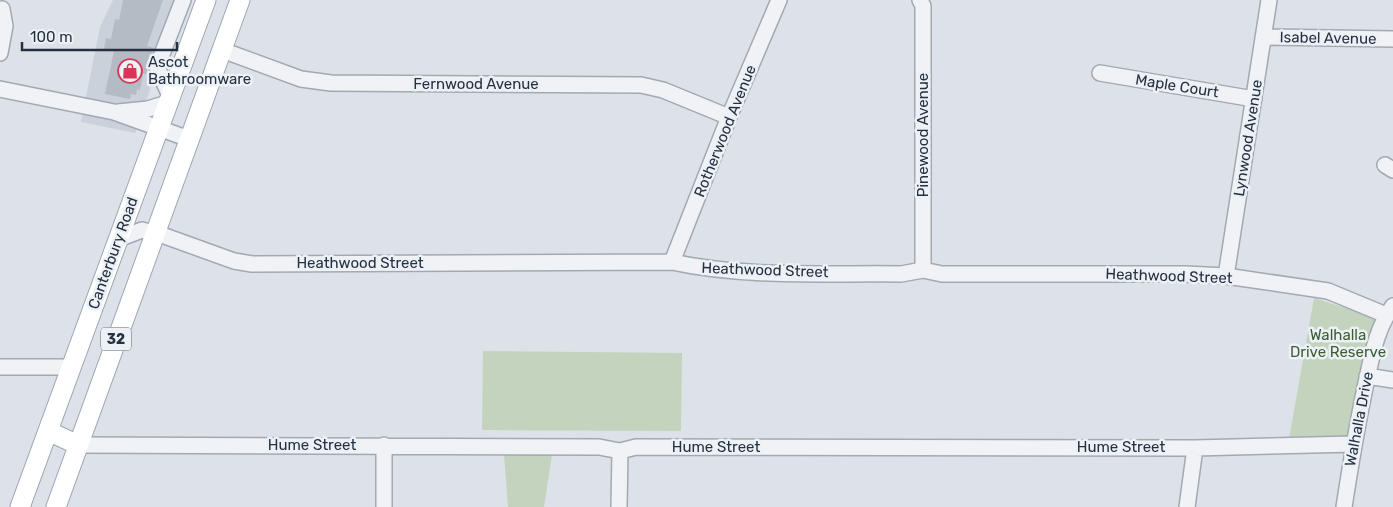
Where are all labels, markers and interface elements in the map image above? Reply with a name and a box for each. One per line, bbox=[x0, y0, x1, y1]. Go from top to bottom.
scale bar bbox=[22, 20, 178, 52]
text: 100 m bbox=[30, 28, 72, 46]
street label: Isabel Avenue bbox=[1279, 28, 1377, 48]
place label: Ascot Bathroomware bbox=[148, 53, 251, 88]
shop icon: Ascot Bathroomware bbox=[117, 58, 143, 84]
street label: Rotherwood Avenue bbox=[690, 62, 760, 200]
street label: Maple Court bbox=[1134, 71, 1220, 101]
street label: Pinewood Avenue bbox=[914, 73, 932, 197]
street label: Fernwood Avenue bbox=[413, 75, 539, 93]
street label: Lynwood Avenue bbox=[1230, 78, 1266, 198]
street label: Canterbury Road bbox=[84, 194, 142, 312]
street label: Heathwood Street bbox=[296, 254, 424, 272]
street label: Heathwood Street bbox=[701, 259, 829, 281]
street label: Heathwood Street bbox=[1105, 265, 1233, 287]
park label: Walhalla Drive Reserve bbox=[1290, 326, 1386, 361]
road number: 32 bbox=[101, 328, 131, 350]
street label: Walhalla Drive bbox=[1341, 370, 1377, 468]
street label: Hume Street bbox=[268, 436, 356, 454]
street label: Hume Street bbox=[672, 438, 760, 456]
street label: Hume Street bbox=[1077, 438, 1165, 456]

